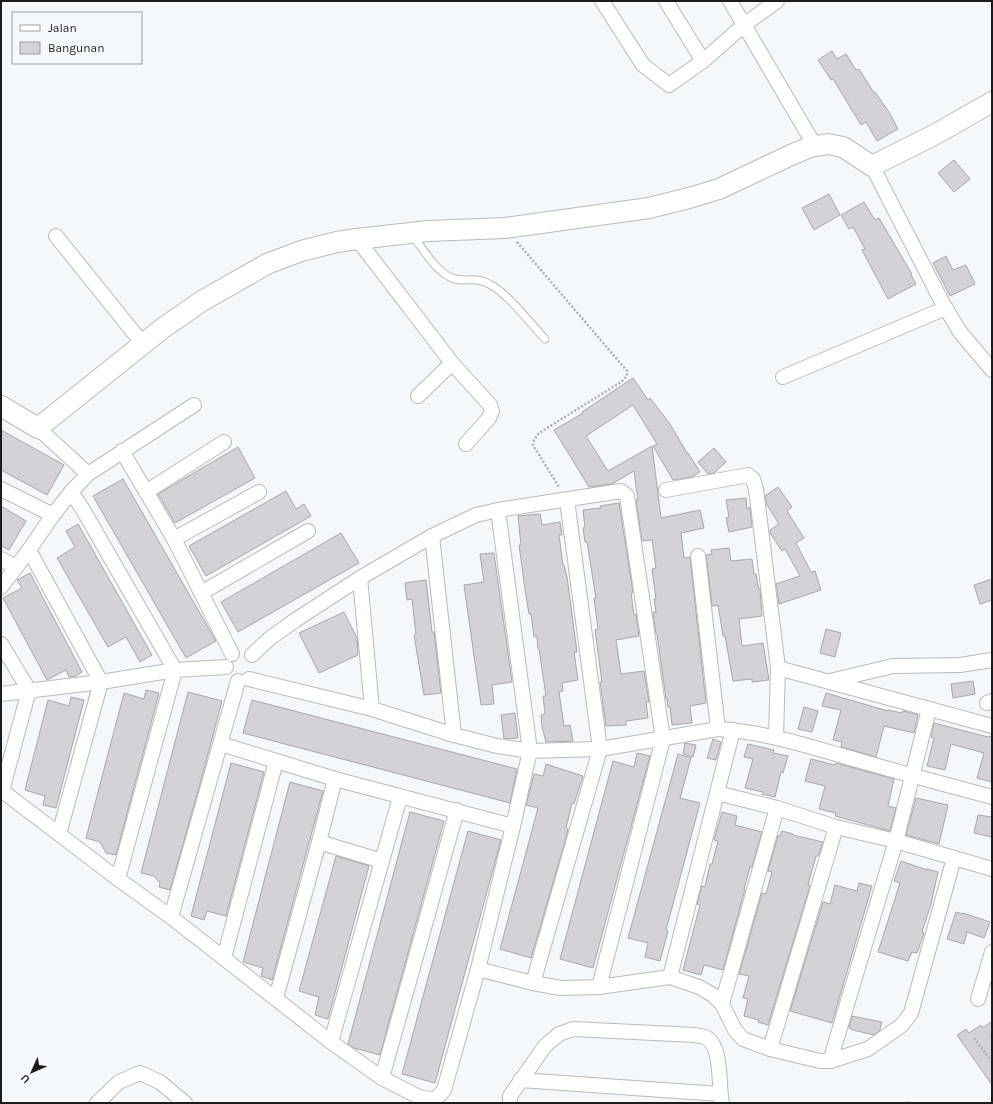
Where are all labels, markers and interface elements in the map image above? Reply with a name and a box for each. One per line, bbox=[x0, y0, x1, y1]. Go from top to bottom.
legend bbox=[12, 12, 142, 64]
text: Jalan bbox=[48, 21, 77, 35]
text: Bangunan bbox=[48, 41, 104, 55]
north arrow bbox=[12, 1052, 52, 1092]
text: U bbox=[18, 1071, 33, 1086]

